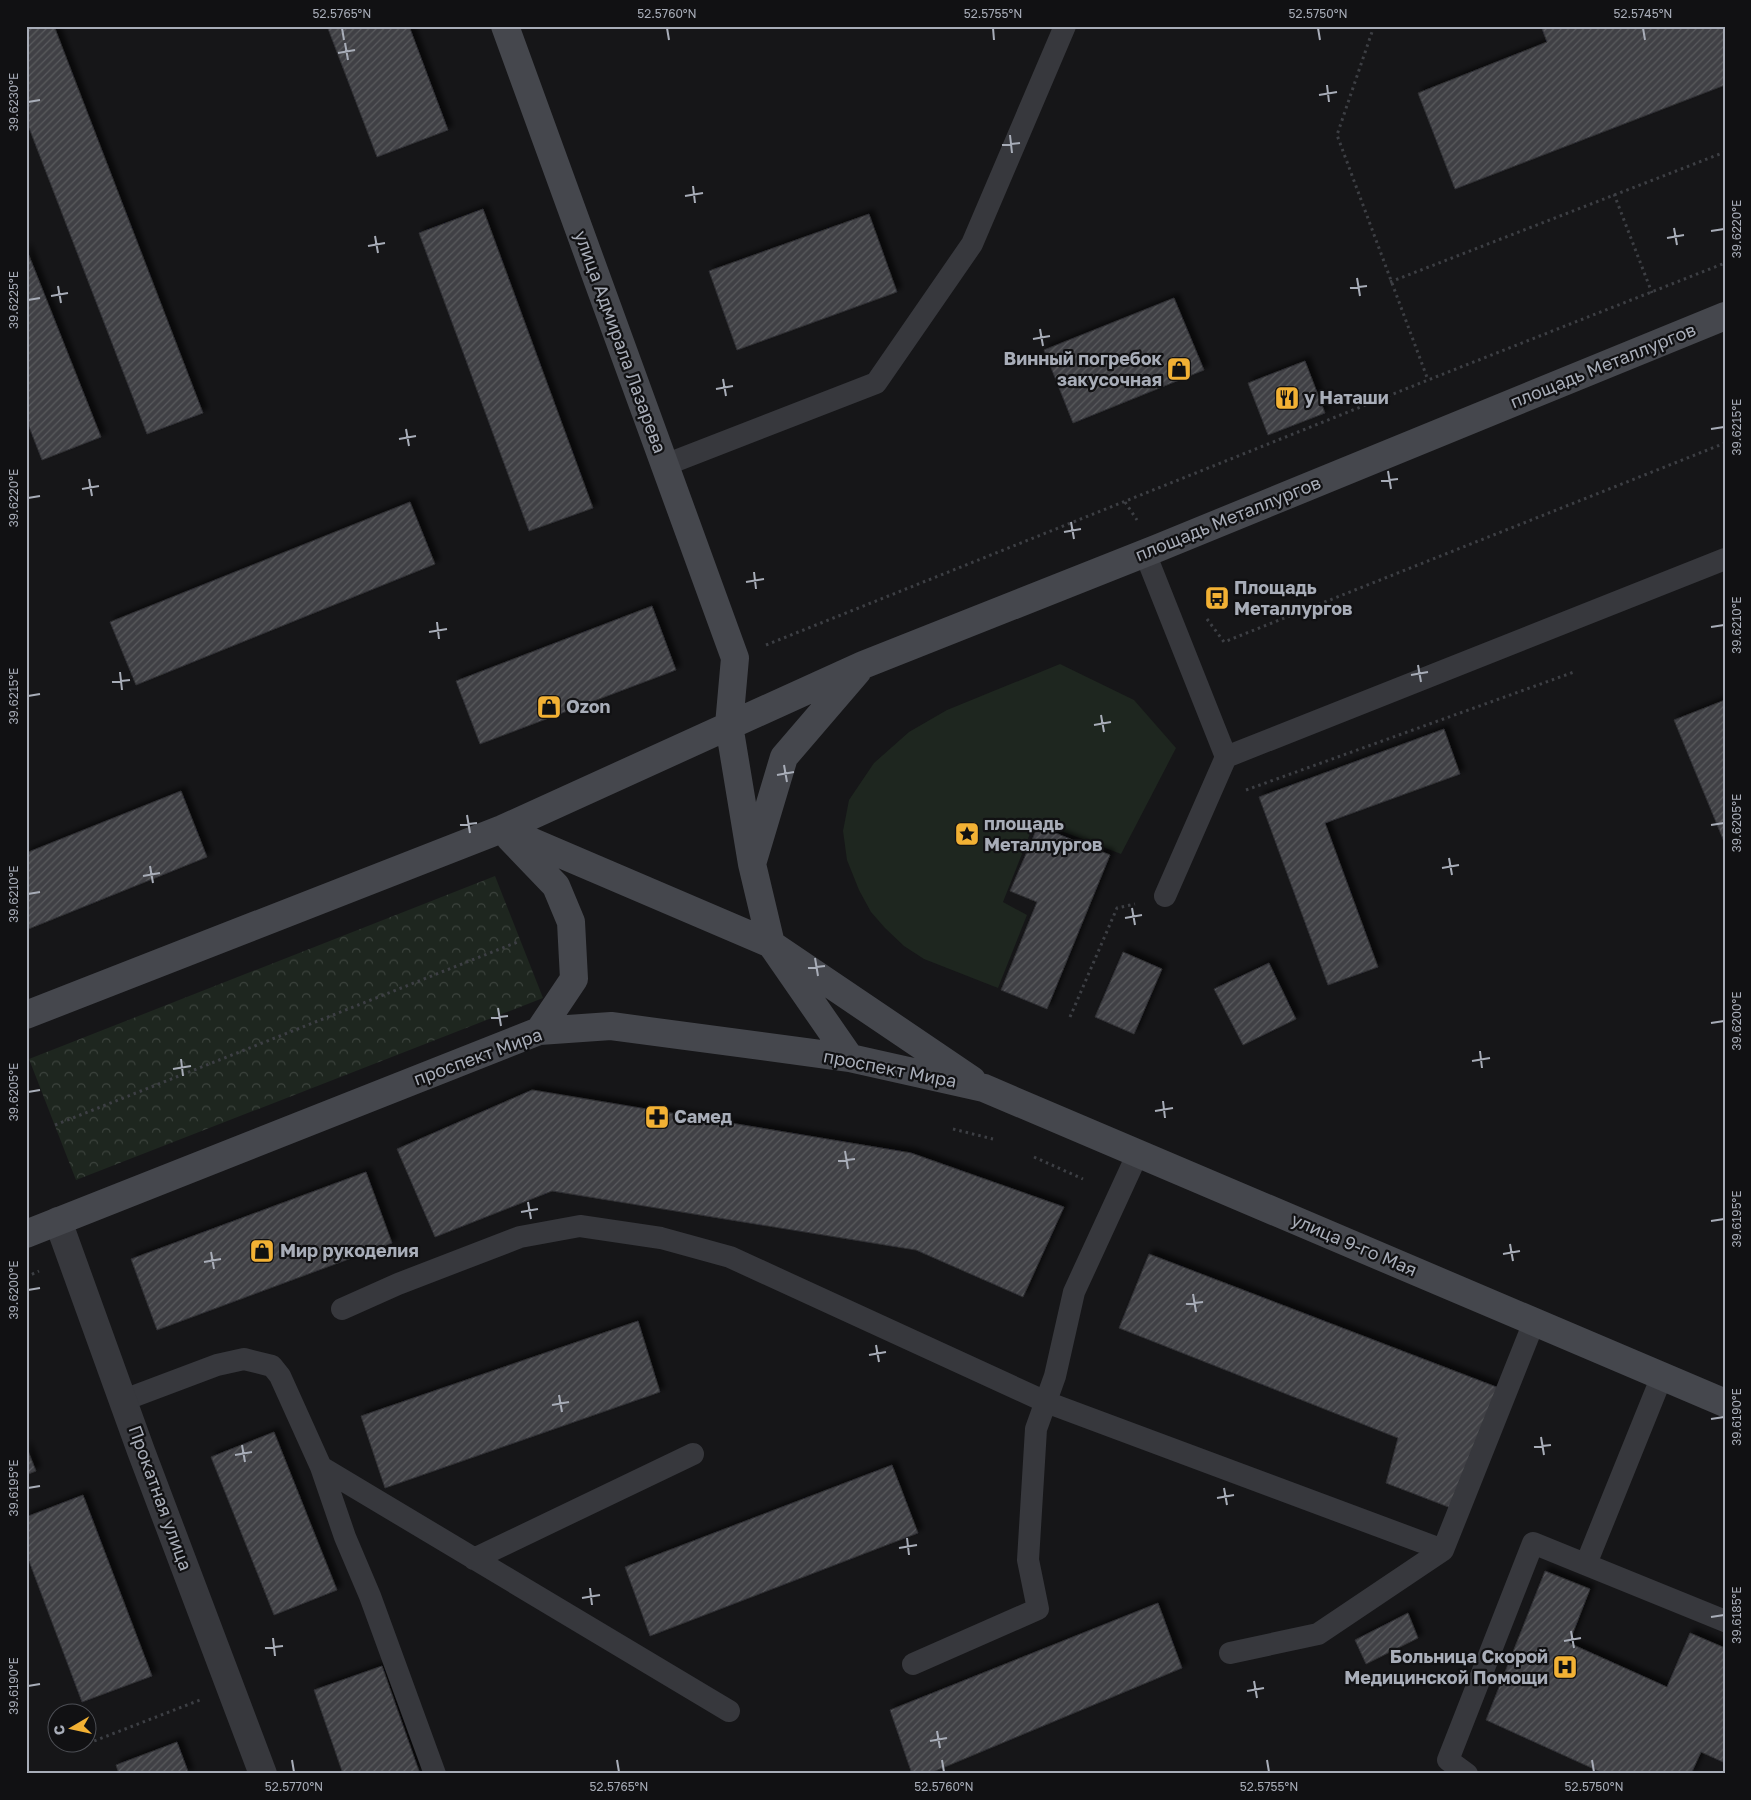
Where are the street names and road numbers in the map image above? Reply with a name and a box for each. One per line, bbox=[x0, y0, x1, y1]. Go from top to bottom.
street label: улица Адмирала Лазарева bbox=[570, 227, 672, 456]
street label: площадь Металлургов bbox=[1507, 318, 1699, 412]
street label: площадь Металлургов bbox=[1132, 471, 1324, 565]
street label: проспект Мира bbox=[410, 1023, 545, 1089]
street label: проспект Мира bbox=[822, 1044, 959, 1092]
street label: улица 9-го Мая bbox=[1288, 1208, 1420, 1280]
street label: Прокатная улица bbox=[124, 1422, 197, 1573]

